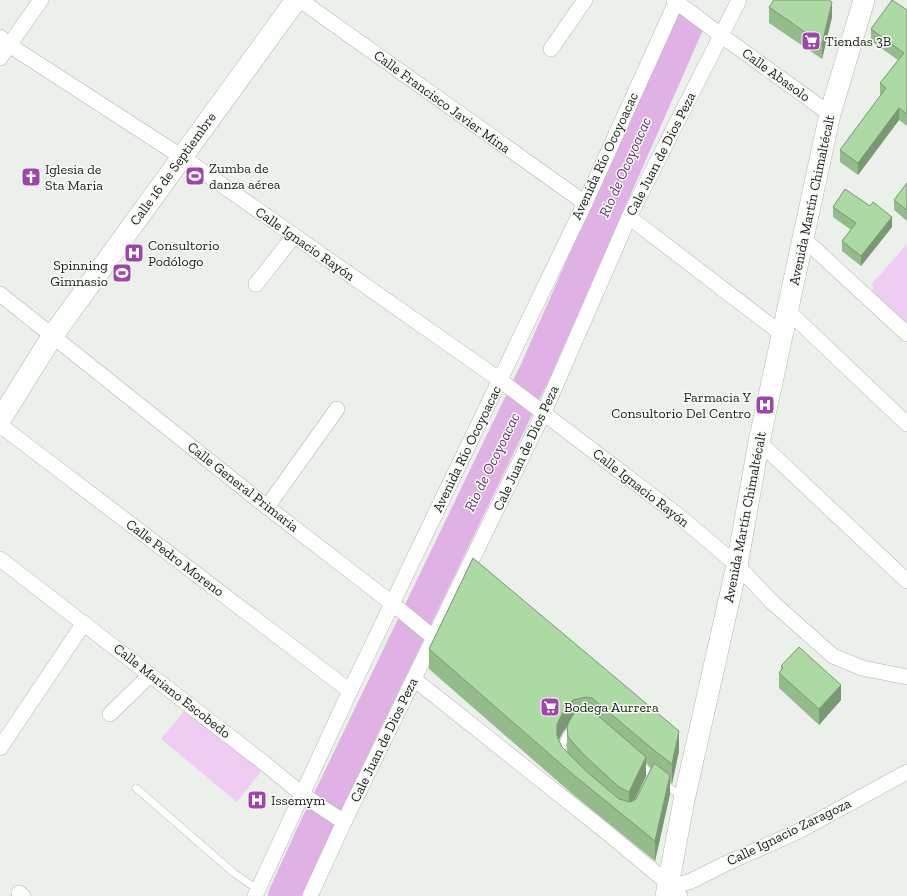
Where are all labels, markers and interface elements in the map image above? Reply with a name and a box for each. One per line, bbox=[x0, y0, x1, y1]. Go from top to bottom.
supermarket icon: Tiendas 3B bbox=[800, 30, 822, 52]
place label: Tiendas 3B bbox=[825, 33, 891, 50]
street label: Calle Abasolo bbox=[739, 45, 813, 105]
street label: Calle Francisco Javier Mina bbox=[370, 47, 514, 157]
street label: Cale Juan de Dios Peza bbox=[623, 89, 700, 219]
street label: Avenida Río Ocoyoacac bbox=[568, 90, 642, 222]
street label: Calle 16 de Septiembre bbox=[126, 109, 220, 229]
street label: Avenida Martín Chimaltécalt bbox=[786, 112, 839, 287]
water label: Rio de Ocoyoacac bbox=[595, 114, 655, 220]
place label: Zumba de danza aérea bbox=[209, 160, 281, 193]
place label: Iglesia de Sta Maria bbox=[45, 161, 103, 194]
sports icon: Zumba de danza aérea bbox=[184, 165, 206, 187]
church icon: Iglesia de Sta Maria bbox=[20, 166, 42, 188]
street label: Calle Ignacio Rayón bbox=[252, 203, 358, 285]
place label: Consultorio Podólogo bbox=[148, 237, 219, 270]
hospital icon: Consultorio Podólogo bbox=[123, 242, 145, 264]
place label: Spinning Gimnasio bbox=[50, 257, 108, 290]
sports icon: Spinning Gimnasio bbox=[111, 262, 133, 284]
street label: Cale Juan de Dios Peza bbox=[490, 382, 563, 513]
street label: Avenida Río Ocoyoacac bbox=[429, 383, 505, 515]
place label: Farmacia Y Consultorio Del Centro bbox=[611, 389, 751, 422]
hospital icon: Farmacia Y Consultorio Del Centro bbox=[754, 394, 776, 416]
water label: Rio de Ocoyoacac bbox=[460, 410, 524, 514]
street label: Avenida Martín Chimaltécalt bbox=[720, 429, 770, 604]
street label: Calle General Primaria bbox=[184, 438, 302, 536]
street label: Calle Ignacio Rayón bbox=[589, 445, 693, 531]
street label: Calle Pedro Moreno bbox=[123, 516, 227, 600]
street label: Calle Mariano Escobedo bbox=[110, 640, 234, 742]
street label: Cale Juan de Dios Peza bbox=[346, 675, 422, 805]
supermarket icon: Bodega Aurrera bbox=[539, 696, 561, 718]
place label: Bodega Aurrera bbox=[564, 699, 659, 716]
hospital icon: Issemym bbox=[246, 789, 268, 811]
place label: Issemym bbox=[271, 792, 325, 809]
street label: Calle Ignacio Zaragoza bbox=[724, 794, 854, 869]

